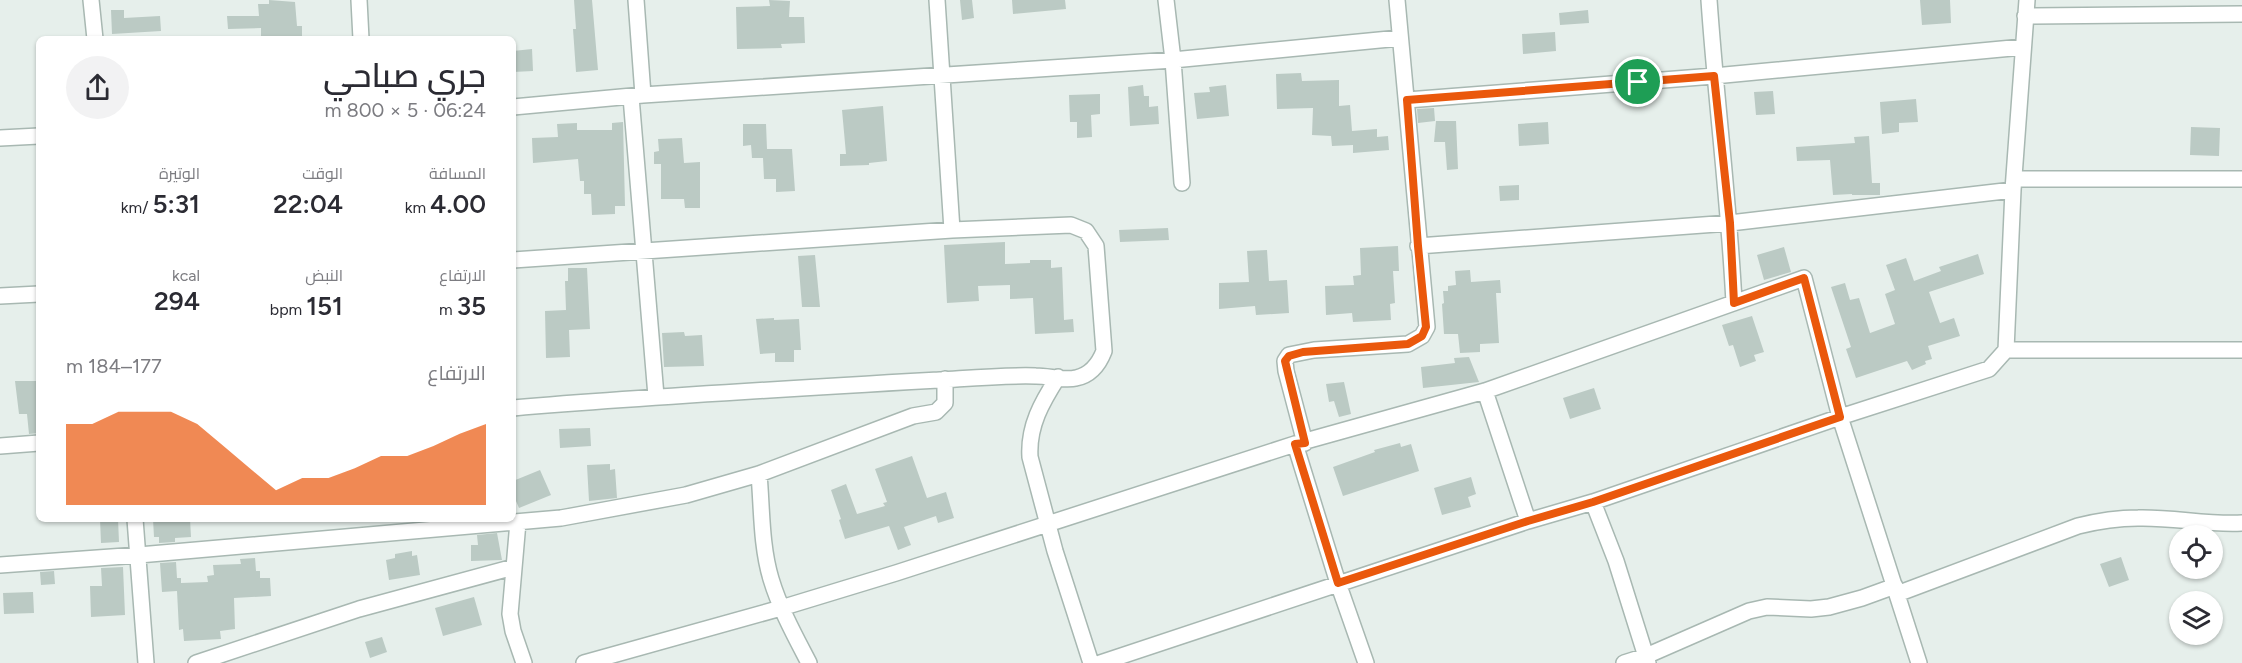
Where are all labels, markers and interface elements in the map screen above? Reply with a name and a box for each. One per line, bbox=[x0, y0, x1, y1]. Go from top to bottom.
button: share bbox=[66, 56, 129, 119]
text: جري صباحي bbox=[323, 56, 486, 95]
pin bbox=[1612, 56, 1663, 107]
icon: arrive bbox=[1621, 65, 1654, 98]
text: 06:24 · 5 × 800 m bbox=[324, 98, 486, 122]
text: الوتيرة bbox=[159, 164, 200, 183]
text: الوقت bbox=[302, 164, 343, 183]
text: المسافة bbox=[429, 164, 486, 183]
text: 5:31 bbox=[152, 188, 200, 220]
text: 22:04 bbox=[273, 188, 343, 220]
text: 4.00 bbox=[430, 188, 486, 220]
text: /km bbox=[121, 198, 152, 217]
text: km bbox=[405, 198, 430, 217]
text: kcal bbox=[172, 266, 200, 285]
text: النبض bbox=[305, 266, 343, 285]
text: الارتفاع bbox=[439, 266, 486, 285]
text: 294 bbox=[154, 285, 200, 317]
text: 151 bbox=[306, 290, 343, 322]
text: 35 bbox=[457, 290, 486, 322]
text: bpm bbox=[270, 300, 306, 319]
text: m bbox=[439, 300, 457, 319]
text: 177–184 m bbox=[66, 354, 162, 378]
text: الارتفاع bbox=[427, 361, 486, 385]
map controls bbox=[2169, 525, 2223, 645]
button: locate bbox=[2169, 525, 2223, 579]
button: layers bbox=[2169, 591, 2223, 645]

